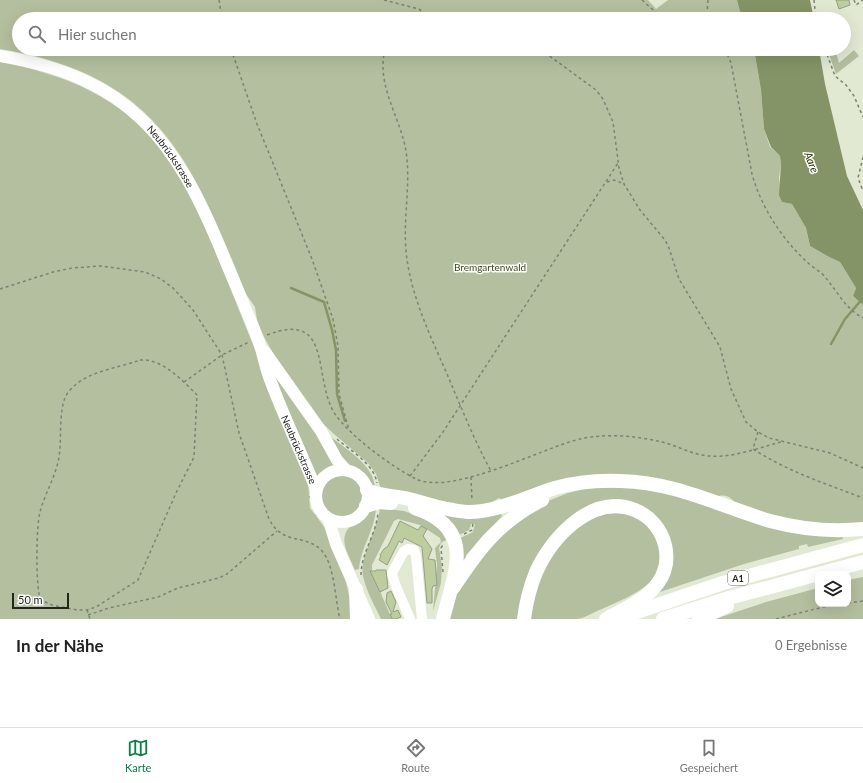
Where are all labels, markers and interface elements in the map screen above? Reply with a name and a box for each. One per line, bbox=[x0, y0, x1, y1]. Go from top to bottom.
search box bbox=[12, 12, 851, 56]
icon: search bbox=[26, 23, 48, 45]
text: Hier suchen bbox=[58, 25, 137, 43]
street label: Neubrückstrasse bbox=[145, 123, 197, 190]
water label: Aare bbox=[802, 149, 822, 174]
park label: Bremgartenwald bbox=[454, 261, 526, 273]
street label: Neubrückstrasse bbox=[279, 413, 319, 486]
road number: A1 bbox=[728, 571, 748, 585]
map controls bbox=[815, 571, 851, 607]
button: layers bbox=[815, 571, 851, 607]
scale bar bbox=[12, 591, 69, 610]
text: 50 m bbox=[18, 593, 43, 606]
text: In der Nähe bbox=[16, 635, 104, 656]
text: 0 Ergebnisse bbox=[775, 637, 847, 653]
tab: Karte bbox=[125, 737, 151, 774]
tab: Route bbox=[401, 737, 430, 774]
tab: Gespeichert bbox=[680, 737, 738, 774]

